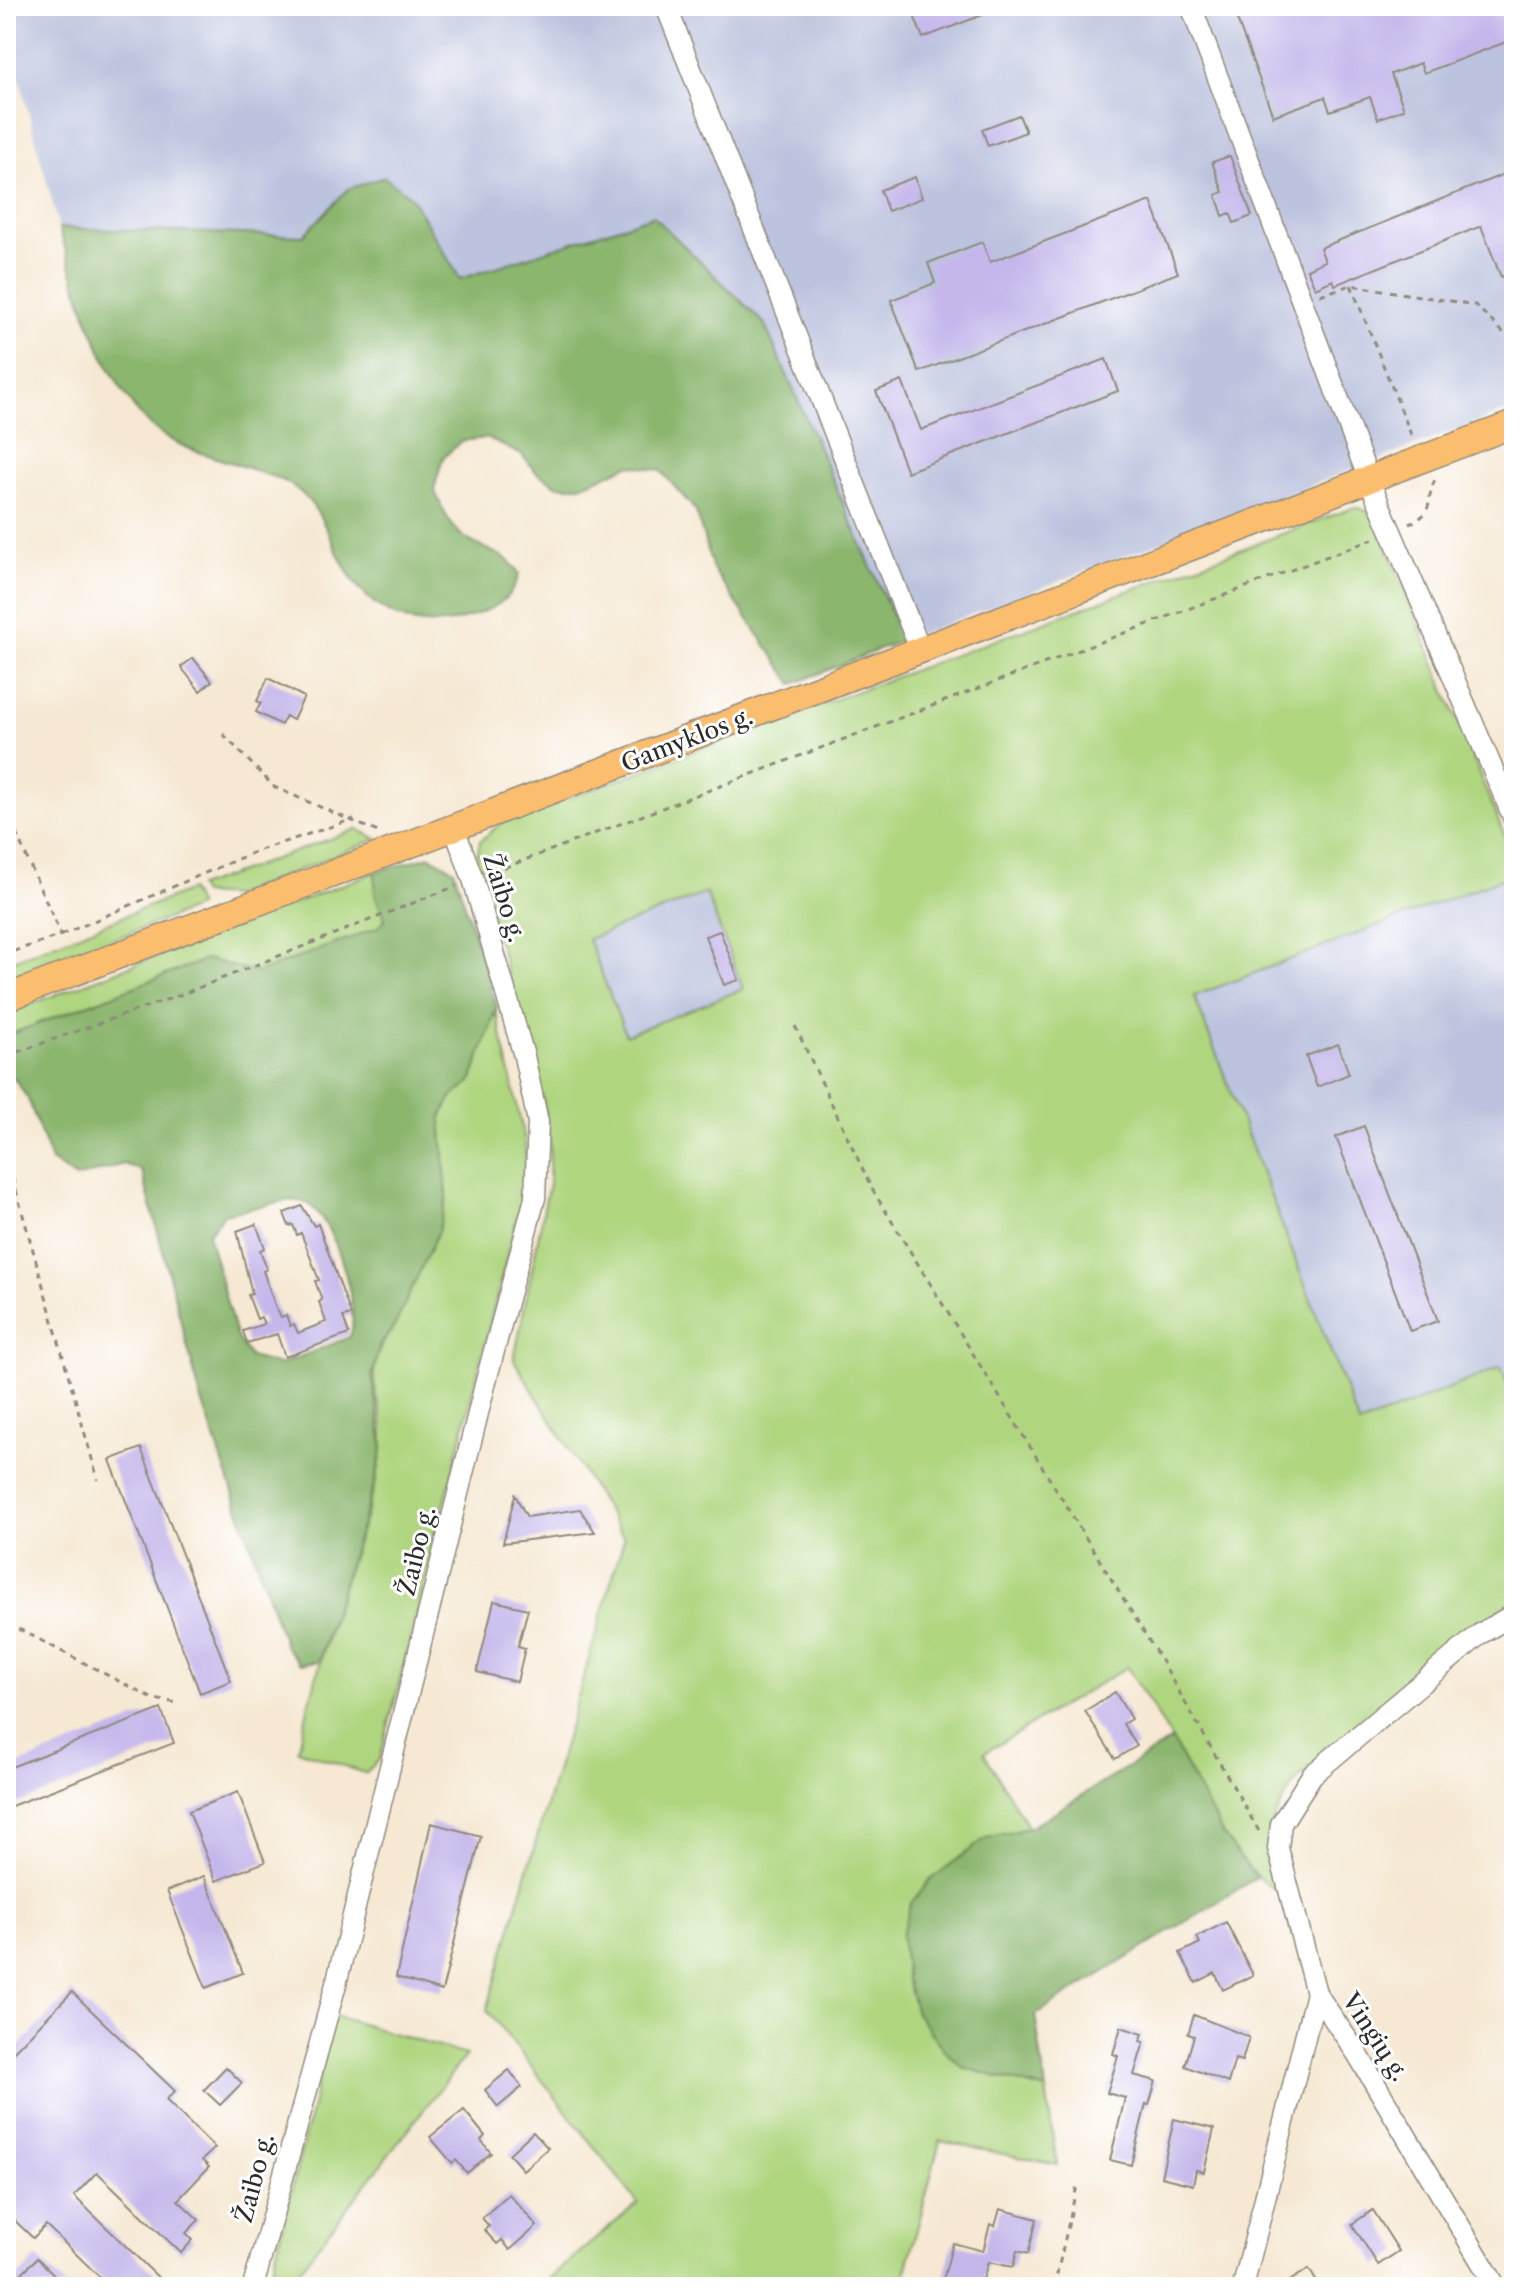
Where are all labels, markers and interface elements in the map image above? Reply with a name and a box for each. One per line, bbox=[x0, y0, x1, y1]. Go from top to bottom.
street label: Gamyklos g. bbox=[617, 701, 757, 778]
street label: Žaibo g. bbox=[477, 850, 533, 945]
street label: Žaibo g. bbox=[390, 1503, 442, 1598]
street label: Vingių g. bbox=[1336, 1986, 1415, 2086]
street label: Žaibo g. bbox=[228, 2130, 280, 2225]

